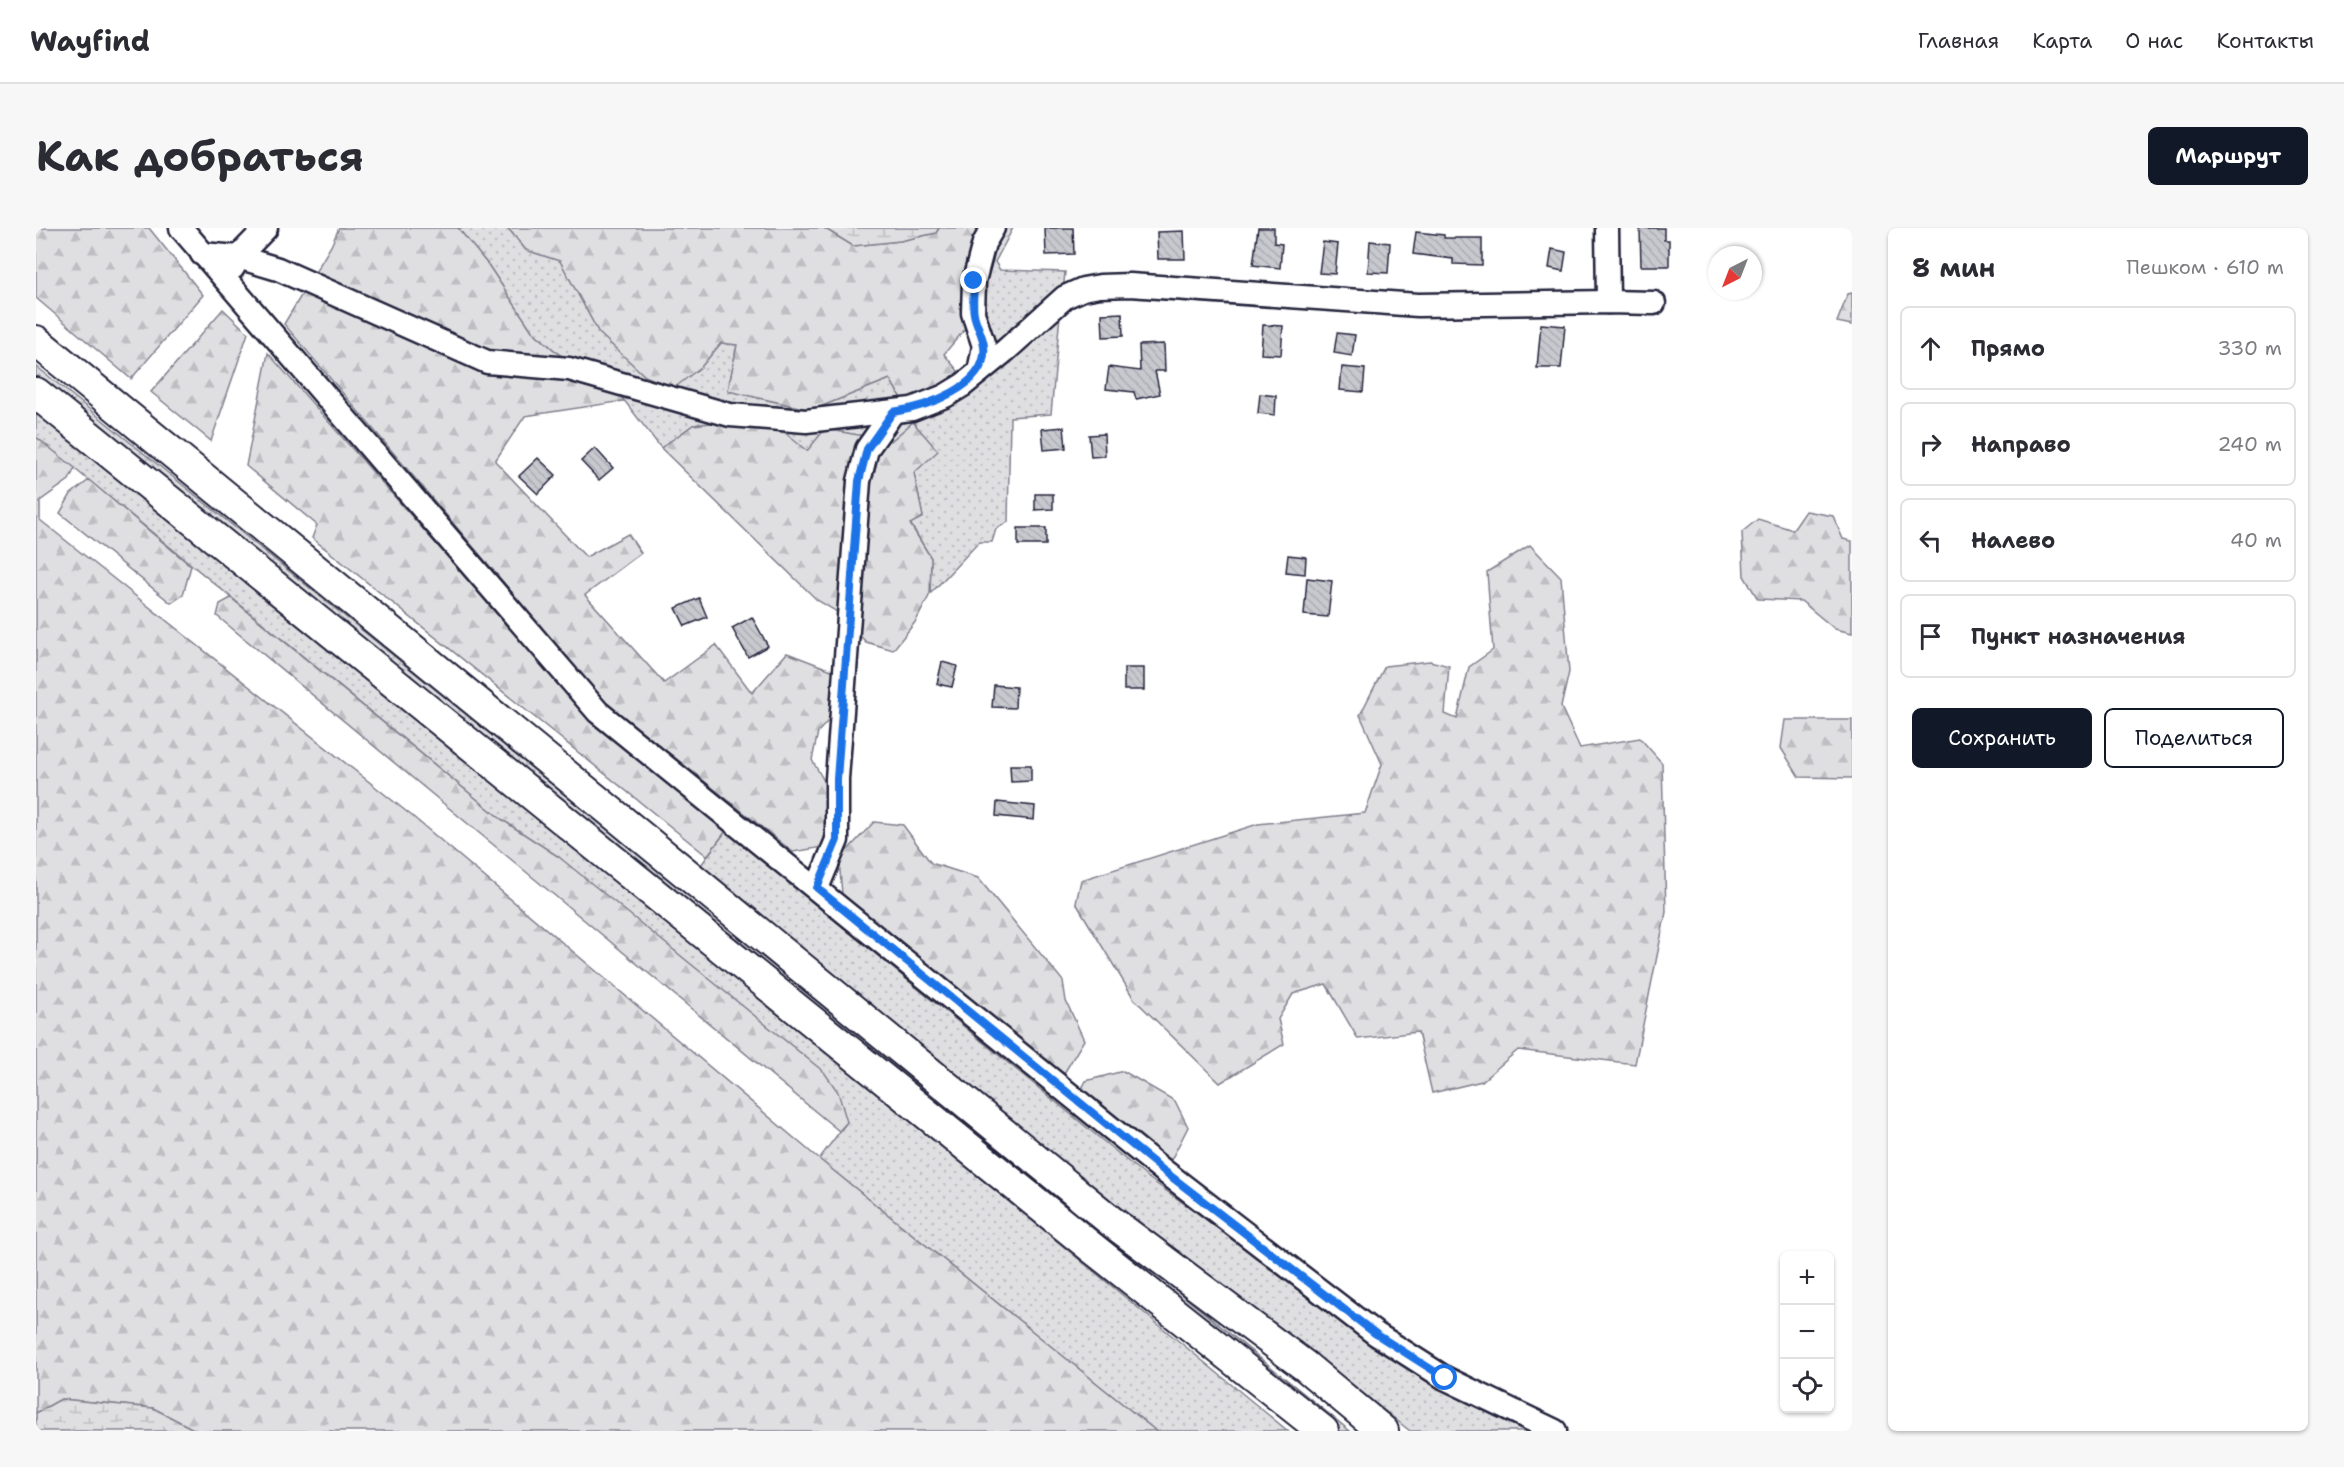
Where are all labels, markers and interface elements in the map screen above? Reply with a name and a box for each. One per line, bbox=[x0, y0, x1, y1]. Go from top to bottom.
text: Wayfind bbox=[30, 22, 150, 60]
text: Главная bbox=[1918, 27, 1999, 55]
text: Карта bbox=[2032, 27, 2092, 55]
text: О нас bbox=[2125, 27, 2183, 55]
text: Контакты bbox=[2216, 27, 2314, 55]
button: Маршрут bbox=[2148, 127, 2308, 185]
text: Как добраться bbox=[36, 128, 364, 184]
north arrow bbox=[1708, 246, 1762, 300]
text: 8 мин bbox=[1912, 250, 1995, 285]
text: Пешком · 610 m bbox=[2127, 254, 2284, 280]
route end bbox=[960, 267, 986, 293]
icon: ahead bbox=[1914, 332, 1947, 365]
text: Прямо bbox=[1971, 334, 2045, 363]
text: 330 m bbox=[2218, 335, 2282, 361]
icon: right bbox=[1914, 428, 1947, 461]
text: Направо bbox=[1971, 430, 2071, 459]
text: 240 m bbox=[2217, 431, 2282, 457]
icon: left bbox=[1914, 524, 1947, 557]
text: Налево bbox=[1971, 526, 2055, 555]
text: 40 m bbox=[2230, 527, 2282, 553]
icon: arrive bbox=[1914, 620, 1947, 653]
text: Пункт назначения bbox=[1971, 622, 2185, 651]
button: Сохранить bbox=[1912, 708, 2092, 768]
button: Поделиться bbox=[2104, 708, 2284, 768]
map controls bbox=[1780, 1251, 1834, 1413]
button: + bbox=[1780, 1251, 1834, 1305]
button: − bbox=[1780, 1305, 1834, 1359]
button: locate bbox=[1780, 1359, 1834, 1413]
route start bbox=[1431, 1364, 1457, 1390]

